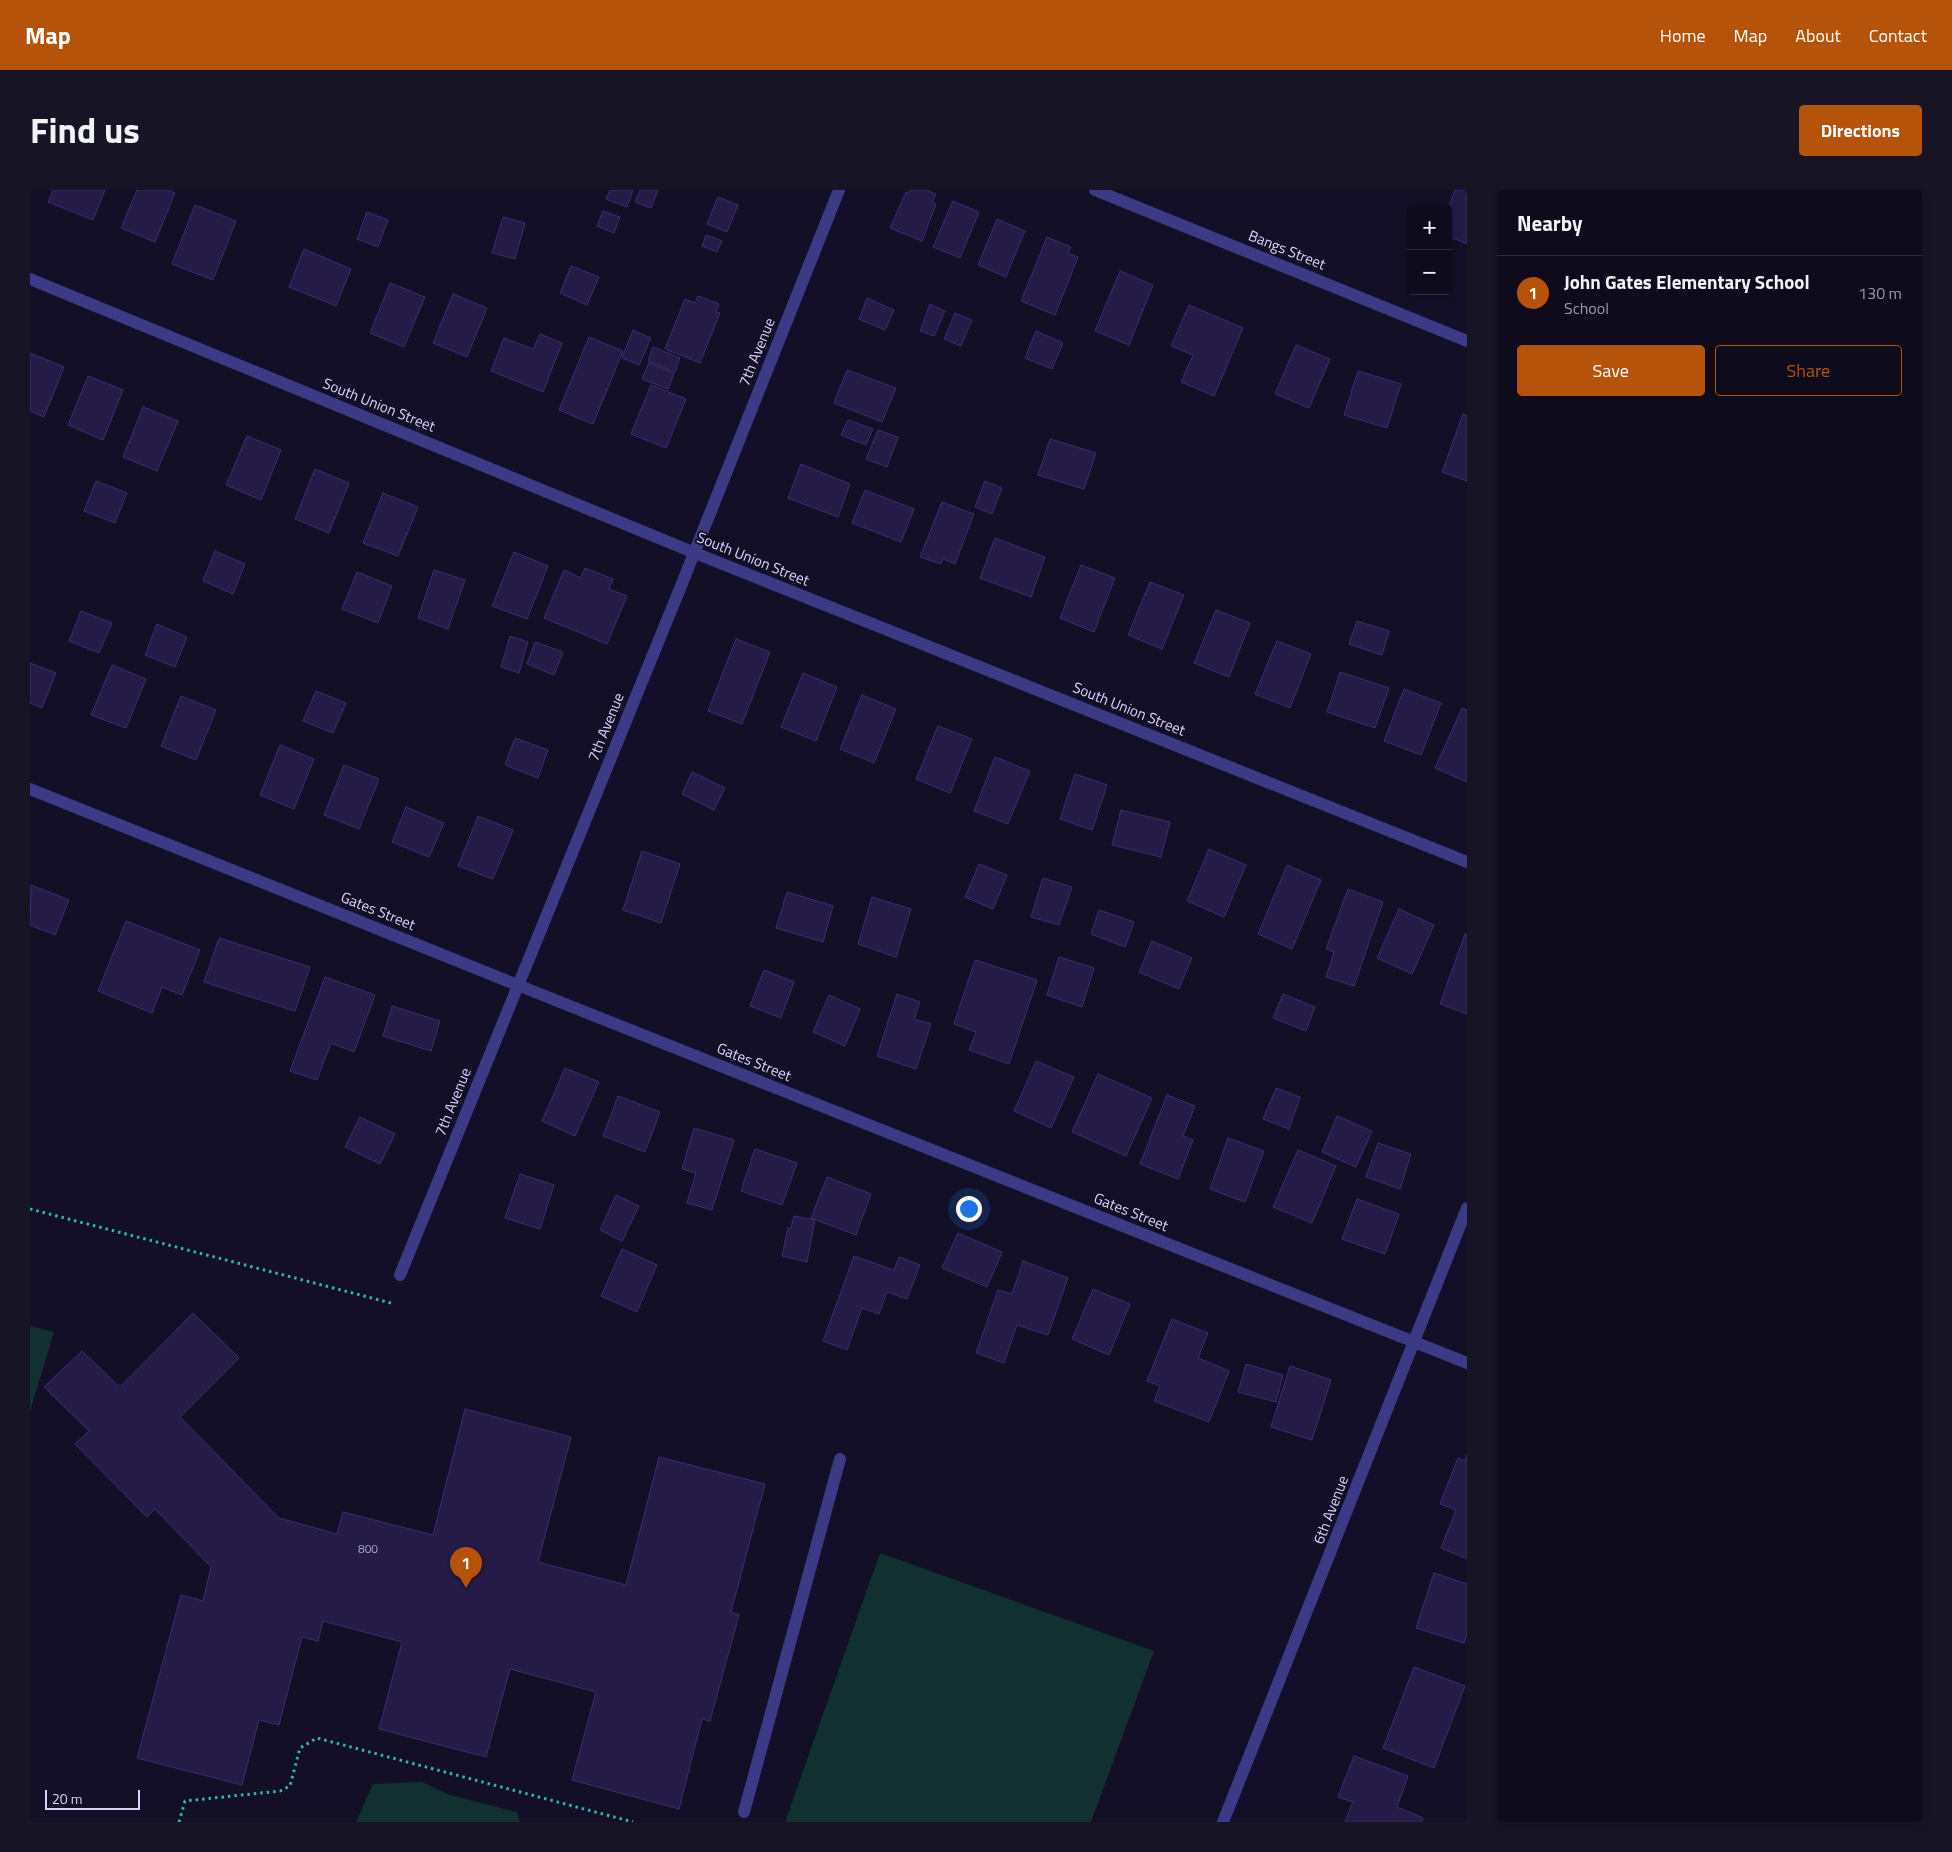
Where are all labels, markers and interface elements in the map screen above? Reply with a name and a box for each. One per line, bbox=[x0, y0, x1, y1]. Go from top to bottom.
text: Map bbox=[25, 17, 71, 53]
text: Home bbox=[1660, 22, 1706, 49]
text: Map bbox=[1734, 22, 1767, 49]
text: About bbox=[1795, 22, 1841, 49]
text: Contact bbox=[1869, 22, 1927, 49]
text: Find us bbox=[30, 103, 140, 157]
button: Directions bbox=[1799, 105, 1922, 156]
map controls bbox=[1407, 205, 1452, 295]
button: + bbox=[1407, 205, 1452, 250]
text: Nearby bbox=[1517, 207, 1582, 239]
street label: Bangs Street bbox=[1245, 224, 1330, 276]
button: − bbox=[1407, 250, 1452, 295]
text: John Gates Elementary School bbox=[1564, 267, 1810, 296]
text: 1 bbox=[1529, 281, 1537, 305]
text: 130 m bbox=[1858, 281, 1902, 305]
text: School bbox=[1564, 296, 1609, 320]
street label: 7th Avenue bbox=[732, 314, 781, 389]
button: Save bbox=[1517, 345, 1705, 396]
button: Share bbox=[1715, 345, 1902, 396]
street label: South Union Street bbox=[319, 371, 440, 438]
street label: South Union Street bbox=[693, 525, 814, 592]
street label: South Union Street bbox=[1069, 675, 1190, 742]
street label: 7th Avenue bbox=[581, 689, 630, 764]
street label: Gates Street bbox=[337, 885, 420, 936]
street label: Gates Street bbox=[713, 1036, 796, 1087]
street label: 7th Avenue bbox=[428, 1064, 477, 1139]
street label: Gates Street bbox=[1090, 1186, 1173, 1237]
your location bbox=[956, 1196, 982, 1222]
street label: 6th Avenue bbox=[1307, 1472, 1354, 1548]
house number: 800 bbox=[358, 1539, 378, 1558]
pin: 1 bbox=[450, 1547, 482, 1588]
scale bar bbox=[45, 1787, 140, 1810]
text: 20 m bbox=[52, 1788, 82, 1809]

